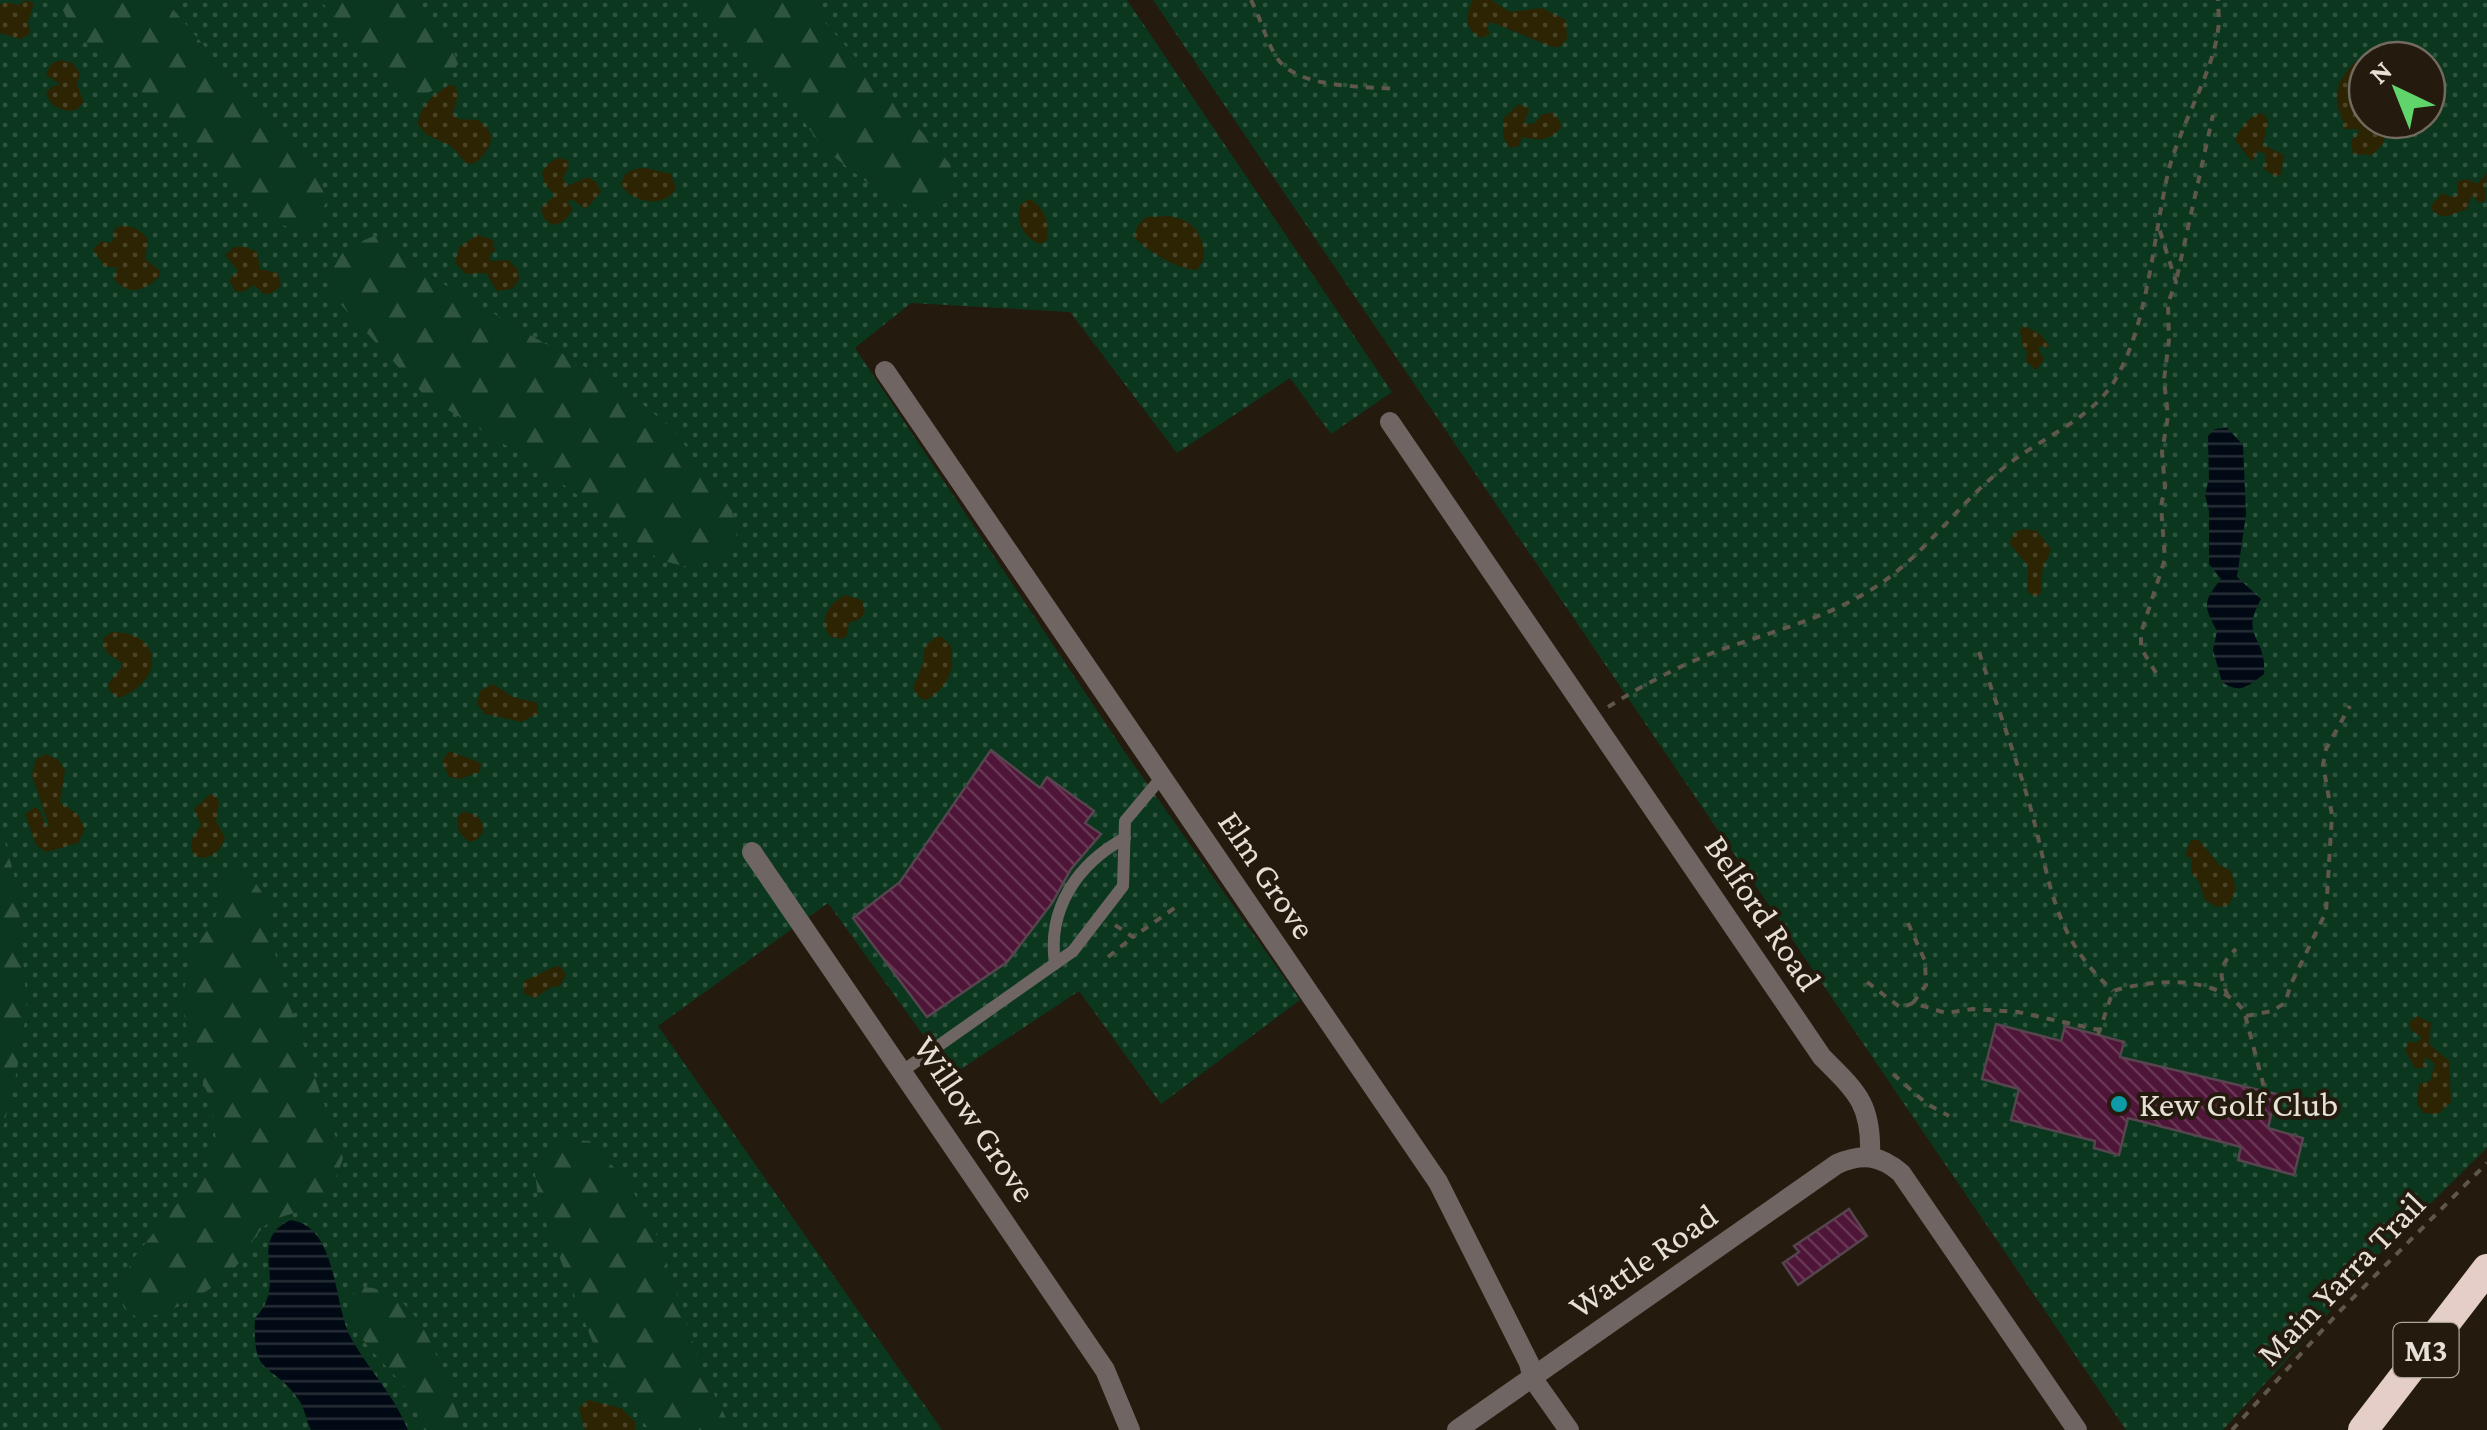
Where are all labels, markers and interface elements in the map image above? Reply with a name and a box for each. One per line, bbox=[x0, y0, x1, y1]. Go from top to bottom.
north arrow bbox=[2347, 40, 2447, 140]
text: N bbox=[2363, 54, 2398, 90]
street label: Elm Grove bbox=[1210, 804, 1324, 946]
street label: Belford Road bbox=[1697, 828, 1829, 998]
street label: Willow Grove bbox=[905, 1029, 1045, 1209]
place label: Kew Golf Club bbox=[2139, 1085, 2338, 1124]
marker: Kew Golf Club bbox=[2108, 1093, 2130, 1115]
street label: Main Yarra Trail bbox=[2249, 1185, 2433, 1373]
street label: Wattle Road bbox=[1561, 1196, 1725, 1326]
road number: M3 bbox=[2394, 1323, 2458, 1377]

